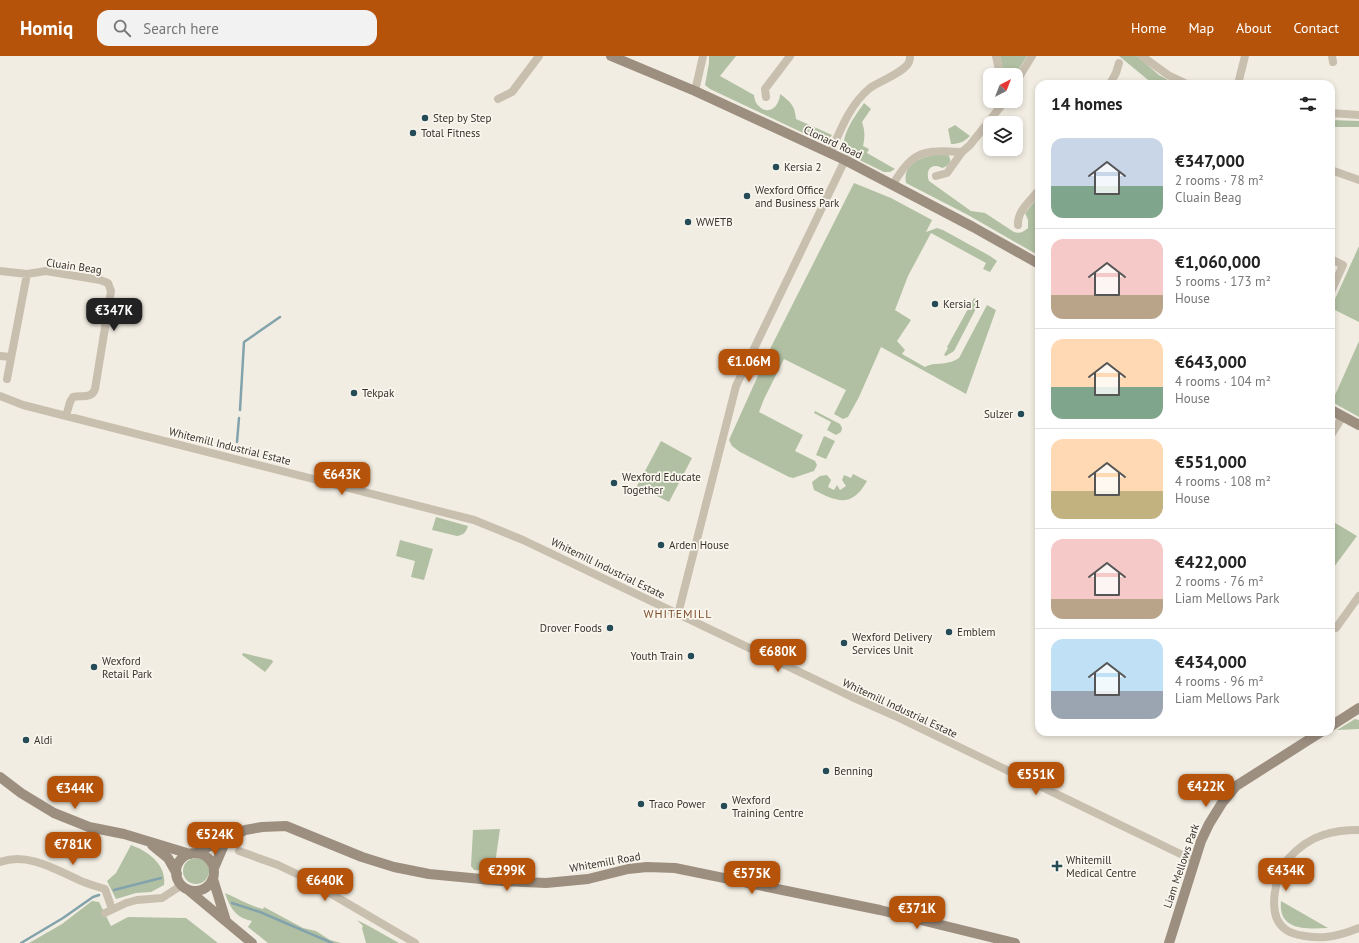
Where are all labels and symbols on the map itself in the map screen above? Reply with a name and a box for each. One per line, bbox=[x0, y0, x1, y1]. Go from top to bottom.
north arrow bbox=[983, 68, 1023, 108]
place label: Step by Step bbox=[433, 111, 491, 125]
marker: Step by Step bbox=[420, 113, 430, 123]
street label: Clonard Road bbox=[802, 122, 864, 162]
place label: Total Fitness bbox=[421, 126, 481, 140]
marker: Total Fitness bbox=[408, 128, 418, 138]
place label: Kersia 2 bbox=[784, 160, 821, 174]
marker: Kersia 2 bbox=[771, 162, 781, 172]
place label: Wexford Office and Business Park bbox=[755, 183, 840, 210]
marker: Wexford Office and Business Park bbox=[742, 191, 752, 201]
place label: WWETB bbox=[696, 215, 733, 229]
marker: WWETB bbox=[683, 217, 693, 227]
street label: Cluain Beag bbox=[45, 255, 103, 277]
place label: Kersia 1 bbox=[943, 297, 980, 311]
pin: €347K bbox=[86, 298, 142, 332]
marker: Kersia 1 bbox=[930, 299, 940, 309]
pin: €1.06M bbox=[716, 349, 782, 383]
place label: Tekpak bbox=[362, 386, 395, 400]
marker: Tekpak bbox=[349, 388, 359, 398]
place label: Sulzer bbox=[984, 407, 1013, 421]
marker: Sulzer bbox=[1016, 409, 1026, 419]
street label: Whitemill Industrial Estate bbox=[168, 424, 293, 468]
pin: €643K bbox=[314, 462, 370, 496]
place label: Wexford Educate Together bbox=[622, 470, 701, 497]
marker: Wexford Educate Together bbox=[609, 478, 619, 488]
street label: Whitemill Industrial Estate bbox=[549, 534, 668, 602]
place label: Arden House bbox=[669, 538, 729, 552]
marker: Arden House bbox=[656, 540, 666, 550]
district label: WHITEMILL bbox=[644, 606, 712, 621]
place label: Drover Foods bbox=[540, 621, 602, 635]
marker: Drover Foods bbox=[605, 623, 615, 633]
place label: Emblem bbox=[957, 625, 996, 639]
marker: Emblem bbox=[944, 627, 954, 637]
place label: Wexford Delivery Services Unit bbox=[852, 630, 933, 657]
marker: Wexford Delivery Services Unit bbox=[839, 638, 849, 648]
pin: €680K bbox=[750, 639, 806, 673]
place label: Youth Train bbox=[631, 649, 683, 663]
marker: Youth Train bbox=[686, 651, 696, 661]
place label: Wexford Retail Park bbox=[102, 654, 153, 681]
marker: Wexford Retail Park bbox=[89, 662, 99, 672]
street label: Whitemill Industrial Estate bbox=[840, 675, 960, 741]
place label: Aldi bbox=[34, 733, 53, 747]
marker: Aldi bbox=[21, 735, 31, 745]
pin: €551K bbox=[1008, 762, 1064, 796]
place label: Benning bbox=[834, 764, 873, 778]
marker: Benning bbox=[821, 766, 831, 776]
pin: €422K bbox=[1178, 774, 1234, 808]
pin: €344K bbox=[47, 776, 103, 810]
place label: Wexford Training Centre bbox=[732, 793, 804, 820]
place label: Traco Power bbox=[649, 797, 706, 811]
marker: Traco Power bbox=[636, 799, 646, 809]
marker: Wexford Training Centre bbox=[719, 801, 729, 811]
street label: Liam Mellows Park bbox=[1160, 821, 1202, 910]
pin: €524K bbox=[187, 822, 243, 856]
pin: €781K bbox=[45, 832, 101, 866]
street label: Whitemill Road bbox=[568, 849, 642, 875]
place label: Whitemill Medical Centre bbox=[1066, 853, 1137, 880]
pin: €299K bbox=[479, 858, 535, 892]
pin: €434K bbox=[1258, 858, 1314, 892]
marker: Whitemill Medical Centre bbox=[1051, 860, 1063, 872]
pin: €575K bbox=[724, 861, 780, 895]
pin: €640K bbox=[297, 868, 353, 902]
pin: €371K bbox=[889, 896, 945, 930]

